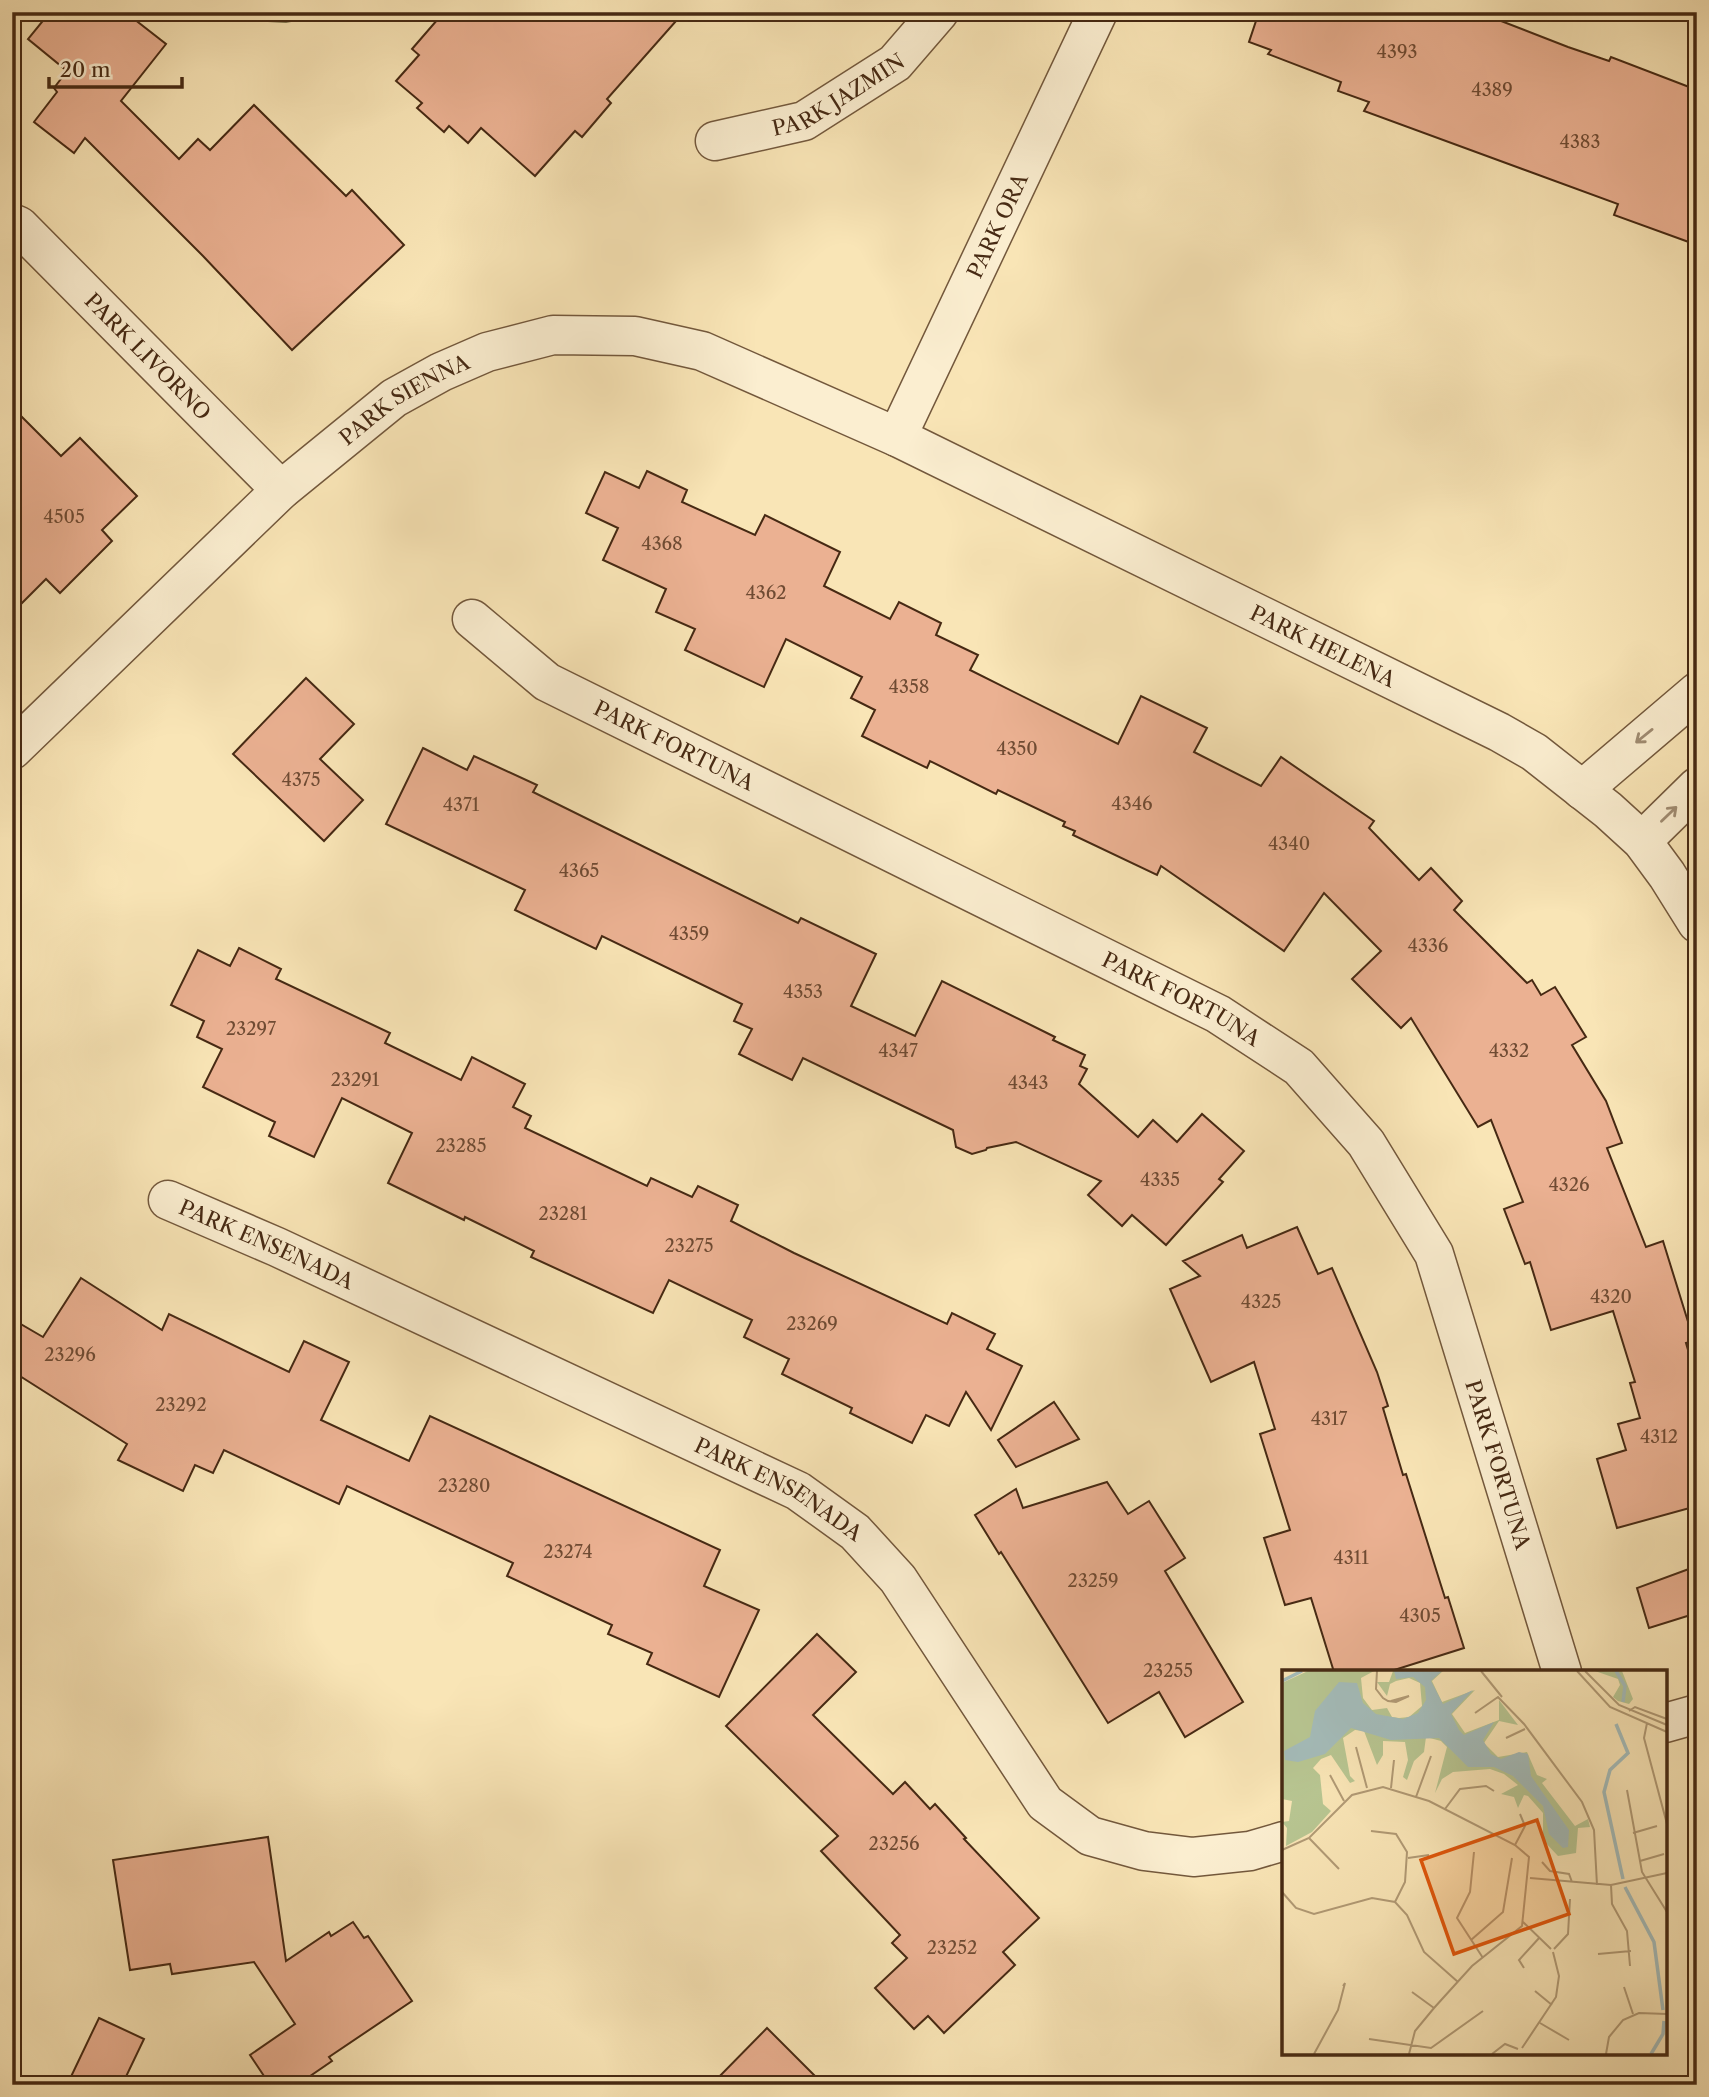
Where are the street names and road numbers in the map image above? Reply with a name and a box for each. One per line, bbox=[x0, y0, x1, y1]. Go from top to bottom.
street label: PARK JAZMIN bbox=[769, 48, 909, 140]
street label: PARK ORA bbox=[962, 169, 1033, 282]
street label: PARK LIVORNO bbox=[80, 288, 216, 425]
street label: PARK SIENNA bbox=[334, 349, 474, 450]
street label: PARK HELENA bbox=[1246, 600, 1400, 692]
street label: PARK FORTUNA bbox=[590, 695, 759, 795]
street label: PARK FORTUNA bbox=[1098, 946, 1266, 1051]
street label: PARK ENSENADA bbox=[176, 1194, 358, 1294]
street label: PARK FORTUNA bbox=[1461, 1377, 1536, 1553]
street label: PARK ENSENADA bbox=[691, 1432, 868, 1546]

